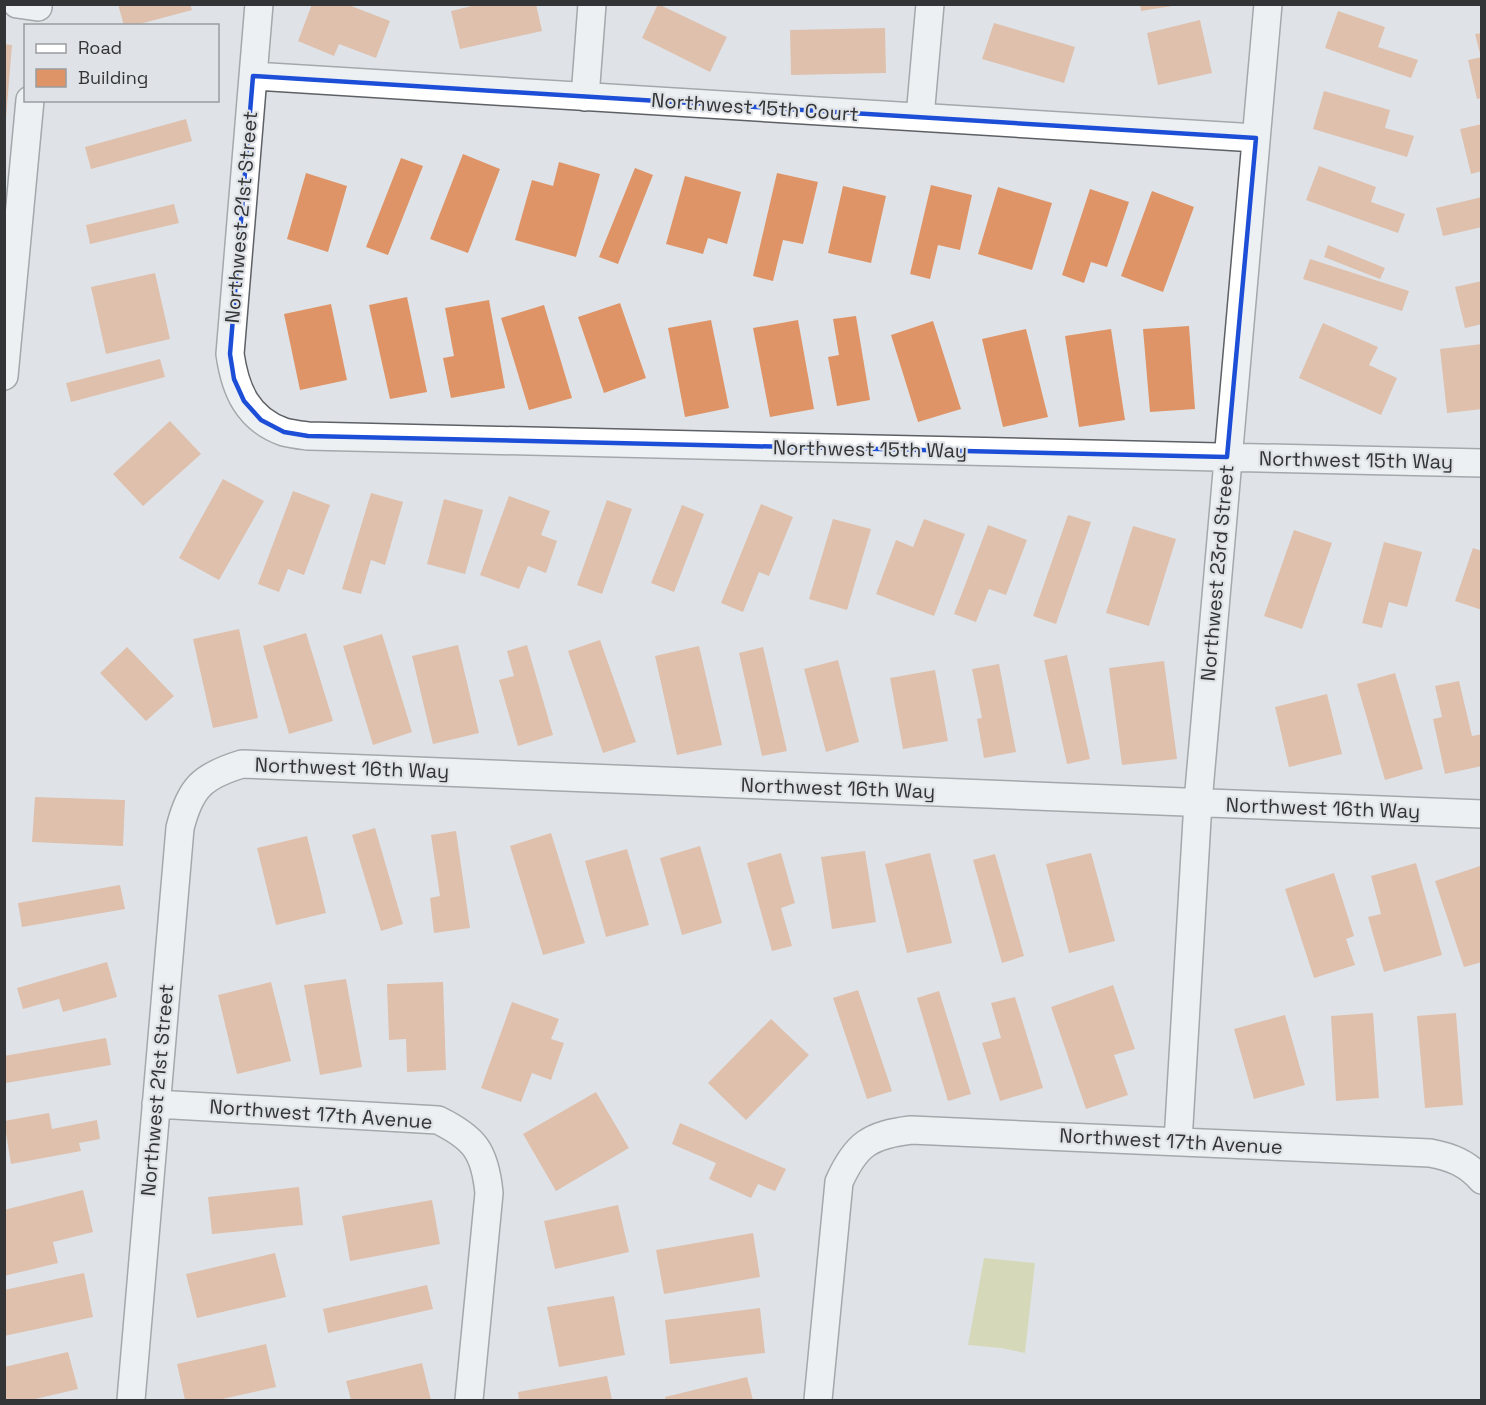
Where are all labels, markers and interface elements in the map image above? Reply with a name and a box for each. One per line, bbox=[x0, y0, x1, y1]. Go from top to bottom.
legend bbox=[24, 24, 219, 102]
text: Road bbox=[78, 36, 122, 59]
text: Building bbox=[78, 66, 148, 89]
street label: Northwest 15th Court bbox=[650, 87, 860, 127]
street label: Northwest 21st Street bbox=[219, 110, 263, 324]
street label: Northwest 15th Way bbox=[773, 434, 967, 464]
street label: Northwest 15th Way bbox=[1259, 445, 1453, 475]
street label: Northwest 23rd Street bbox=[1195, 464, 1239, 682]
street label: Northwest 16th Way bbox=[254, 752, 450, 784]
street label: Northwest 16th Way bbox=[740, 772, 936, 804]
street label: Northwest 16th Way bbox=[1225, 792, 1421, 824]
street label: Northwest 21st Street bbox=[135, 983, 179, 1197]
street label: Northwest 17th Avenue bbox=[209, 1093, 433, 1135]
street label: Northwest 17th Avenue bbox=[1059, 1122, 1283, 1160]

